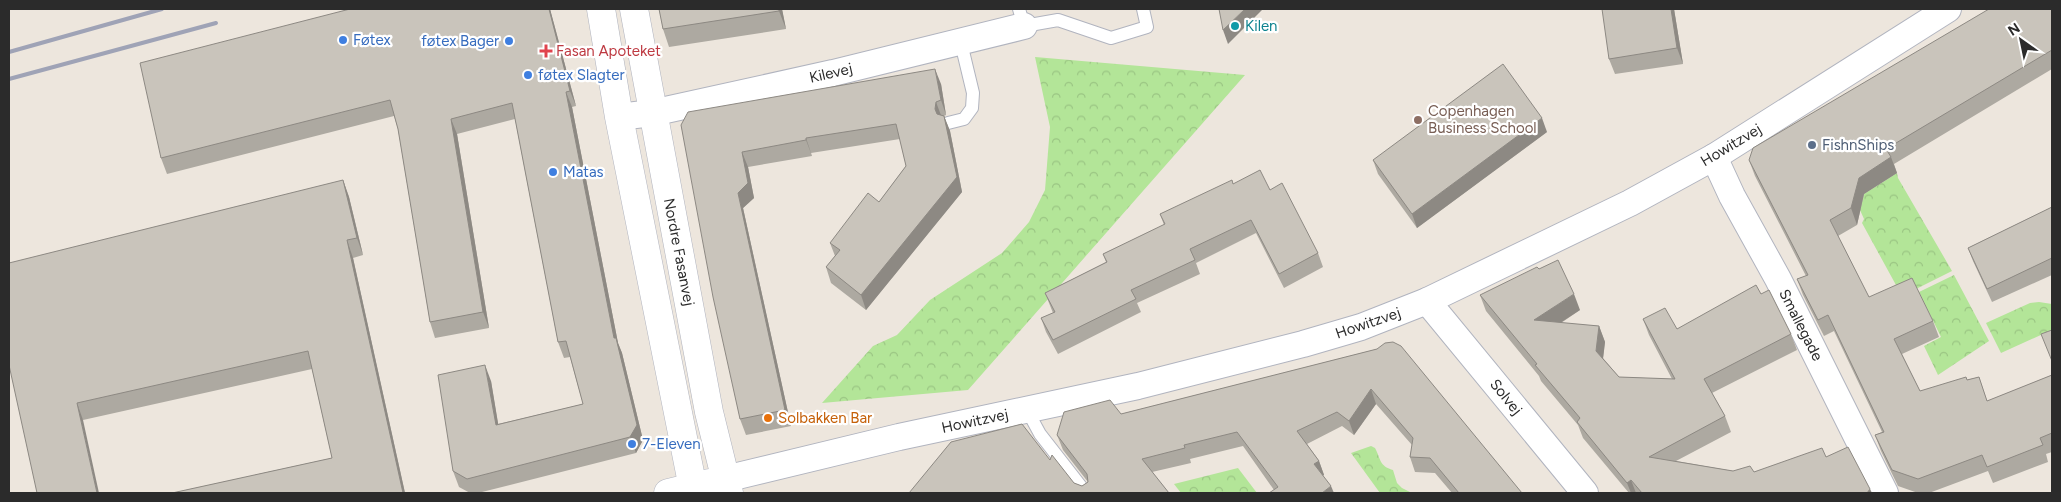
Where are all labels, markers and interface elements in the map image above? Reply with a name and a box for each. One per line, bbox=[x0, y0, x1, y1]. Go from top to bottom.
north arrow bbox=[1996, 15, 2046, 65]
place label: Kilen bbox=[1245, 17, 1278, 35]
text: N bbox=[2005, 19, 2023, 40]
marker: Kilen bbox=[1229, 20, 1241, 32]
place label: Føtex bbox=[353, 31, 391, 49]
place label: føtex Bager bbox=[421, 32, 499, 50]
marker: Føtex bbox=[337, 34, 349, 46]
marker: føtex Bager bbox=[503, 35, 515, 47]
place label: Fasan Apoteket bbox=[556, 42, 661, 60]
marker: Fasan Apoteket bbox=[540, 45, 552, 57]
street label: Kilevej bbox=[808, 59, 854, 87]
place label: føtex Slagter bbox=[538, 66, 625, 84]
marker: føtex Slagter bbox=[522, 69, 534, 81]
place label: Copenhagen Business School bbox=[1428, 102, 1537, 137]
marker: Copenhagen Business School bbox=[1412, 114, 1424, 126]
street label: Howitzvej bbox=[1697, 120, 1765, 170]
place label: FishnShips bbox=[1822, 136, 1894, 154]
marker: FishnShips bbox=[1806, 139, 1818, 151]
place label: Matas bbox=[563, 163, 604, 181]
marker: Matas bbox=[547, 166, 559, 178]
street label: Nordre Fasanvej bbox=[660, 196, 698, 308]
street label: Smallegade bbox=[1775, 286, 1827, 364]
street label: Howitzvej bbox=[1333, 303, 1403, 343]
street label: Solvej bbox=[1486, 375, 1526, 419]
street label: Howitzvej bbox=[940, 405, 1010, 437]
place label: Solbakken Bar bbox=[778, 409, 872, 427]
marker: Solbakken Bar bbox=[762, 412, 774, 424]
place label: 7-Eleven bbox=[642, 435, 701, 453]
marker: 7-Eleven bbox=[626, 438, 638, 450]

